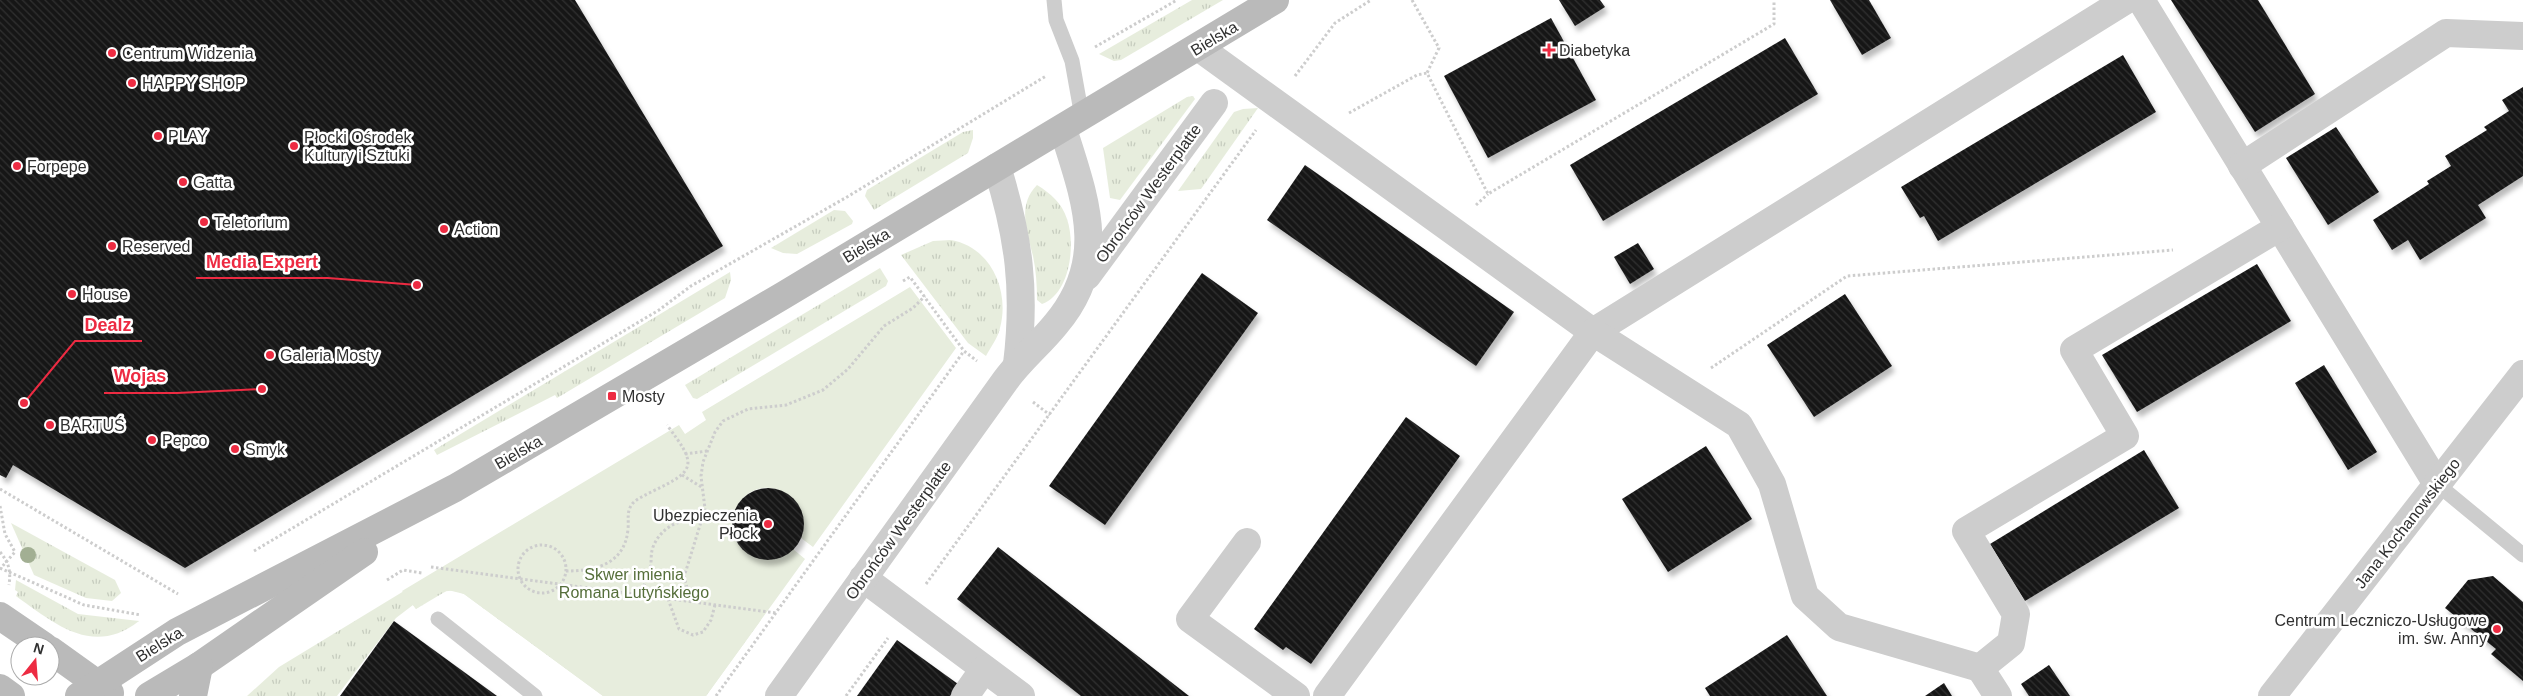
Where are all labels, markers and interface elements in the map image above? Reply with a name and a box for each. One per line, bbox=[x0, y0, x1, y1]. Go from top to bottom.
street label: Bielska bbox=[1188, 18, 1241, 59]
place label: Diabetyka bbox=[1559, 42, 1630, 59]
marker: Diabetyka bbox=[1543, 44, 1555, 56]
place label: Centrum Widzenia bbox=[122, 45, 254, 62]
marker: Centrum Widzenia bbox=[106, 47, 118, 59]
place label: HAPPY SHOP bbox=[142, 75, 246, 92]
marker: HAPPY SHOP bbox=[126, 77, 138, 89]
street label: Obrońców Westerplatte bbox=[1092, 121, 1204, 266]
place label: PLAY bbox=[168, 128, 208, 145]
place label: Płocki Ośrodek Kultury i Sztuki bbox=[304, 129, 413, 164]
marker: PLAY bbox=[152, 130, 164, 142]
marker: Płocki Ośrodek Kultury i Sztuki bbox=[288, 140, 300, 152]
place label: Forpepe bbox=[27, 158, 87, 175]
marker: Forpepe bbox=[11, 160, 23, 172]
place label: Gatta bbox=[193, 174, 232, 191]
marker: Gatta bbox=[177, 176, 189, 188]
place label: Teletorium bbox=[214, 214, 288, 231]
marker: Teletorium bbox=[198, 216, 210, 228]
place label: Action bbox=[454, 221, 498, 238]
marker: Action bbox=[438, 223, 450, 235]
street label: Bielska bbox=[840, 225, 893, 266]
place label: Reserved bbox=[122, 238, 190, 255]
marker: Reserved bbox=[106, 240, 118, 252]
callout: Media Expert bbox=[196, 245, 328, 278]
text: Media Expert bbox=[206, 252, 318, 272]
place label: House bbox=[82, 286, 128, 303]
marker: House bbox=[66, 288, 78, 300]
callout: Dealz bbox=[75, 308, 142, 341]
text: Dealz bbox=[84, 315, 132, 335]
place label: Galeria Mosty bbox=[280, 347, 379, 364]
marker: Galeria Mosty bbox=[264, 349, 276, 361]
callout: Wojas bbox=[104, 360, 177, 393]
text: Wojas bbox=[114, 366, 166, 386]
place label: Mosty bbox=[622, 388, 665, 405]
marker: Mosty bbox=[606, 390, 618, 402]
place label: BARTUŚ bbox=[60, 416, 125, 434]
marker: BARTUŚ bbox=[44, 419, 56, 431]
place label: Pepco bbox=[162, 432, 207, 449]
street label: Bielska bbox=[492, 432, 545, 473]
marker: Pepco bbox=[146, 434, 158, 446]
place label: Smyk bbox=[245, 441, 286, 458]
marker: Smyk bbox=[229, 443, 241, 455]
street label: Jana Kochanowskiego bbox=[2351, 455, 2463, 592]
street label: Obrońców Westerplatte bbox=[842, 458, 954, 603]
place label: Ubezpieczenia Płock bbox=[653, 507, 759, 542]
marker: Ubezpieczenia Płock bbox=[762, 518, 774, 530]
park label: Skwer imienia Romana Lutyńskiego bbox=[559, 566, 709, 601]
place label: Centrum Leczniczo-Usługowe im. św. Anny bbox=[2274, 612, 2487, 647]
street label: Bielska bbox=[133, 623, 186, 665]
marker: Centrum Leczniczo-Usługowe im. św. Anny bbox=[2491, 623, 2503, 635]
north arrow bbox=[10, 636, 60, 686]
text: N bbox=[32, 639, 46, 658]

